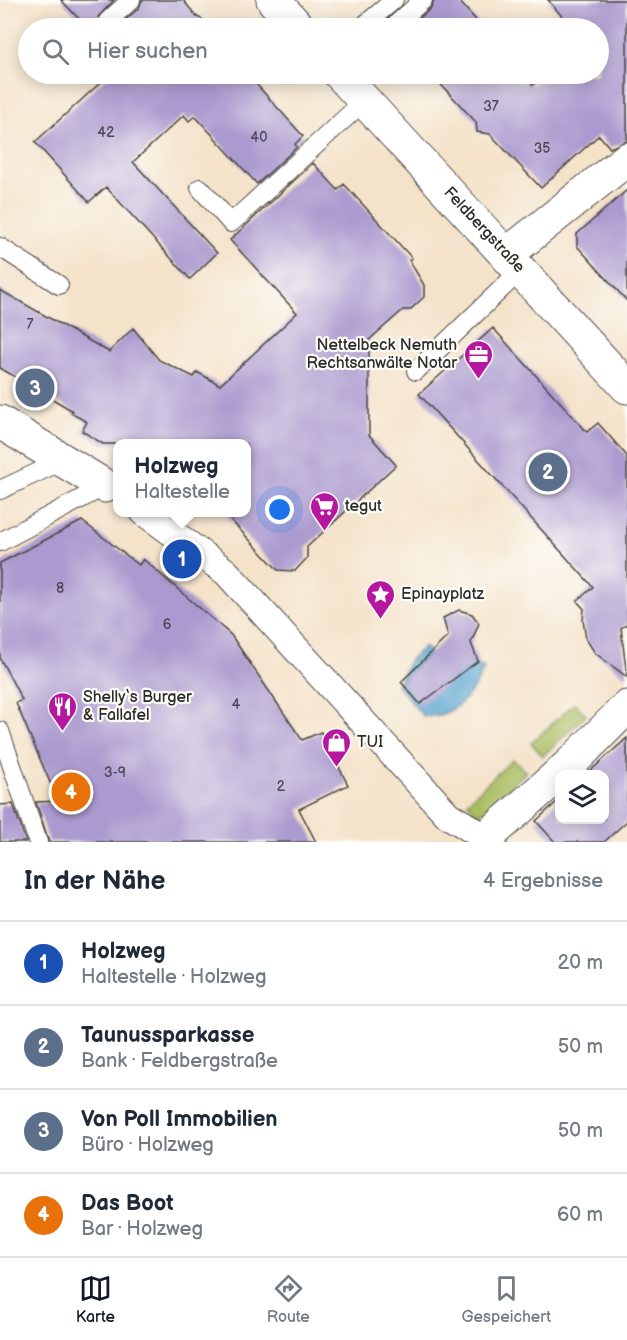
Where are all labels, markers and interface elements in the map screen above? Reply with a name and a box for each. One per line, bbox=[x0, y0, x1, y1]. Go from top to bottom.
search box bbox=[18, 18, 609, 84]
icon: search bbox=[39, 35, 72, 68]
text: Hier suchen bbox=[87, 38, 208, 65]
house number: 37 bbox=[483, 98, 499, 115]
house number: 42 bbox=[98, 124, 115, 141]
house number: 40 bbox=[251, 129, 267, 146]
house number: 35 bbox=[534, 140, 550, 157]
street label: Feldbergstraße bbox=[439, 183, 529, 277]
house number: 7 bbox=[27, 316, 34, 333]
place label: Nettelbeck Nemuth Rechtsanwälte Notar bbox=[306, 336, 457, 373]
office icon: Nettelbeck Nemuth Rechtsanwälte Notar bbox=[462, 338, 494, 380]
pin: 3 bbox=[15, 366, 54, 410]
popup bbox=[113, 439, 251, 517]
pin: 2 bbox=[528, 450, 568, 494]
text: Holzweg bbox=[134, 453, 219, 480]
text: Haltestelle bbox=[134, 480, 230, 504]
supermarket icon: tegut bbox=[308, 490, 340, 532]
your location bbox=[265, 495, 294, 524]
place label: tegut bbox=[345, 497, 382, 516]
pin: 1 bbox=[162, 536, 201, 582]
place icon: Epinayplatz bbox=[364, 578, 396, 620]
house number: 8 bbox=[56, 580, 64, 597]
place label: Epinayplatz bbox=[401, 585, 485, 604]
house number: 6 bbox=[163, 616, 172, 633]
place label: Shelly‘s Burger & Fallafel bbox=[83, 688, 192, 725]
restaurant icon: Shelly‘s Burger & Fallafel bbox=[46, 690, 78, 732]
house number: 4 bbox=[232, 696, 241, 713]
shop icon: TUI bbox=[320, 726, 352, 768]
place label: TUI bbox=[357, 733, 383, 752]
house number: 3-9 bbox=[104, 764, 126, 781]
pin: 4 bbox=[52, 770, 90, 814]
map controls bbox=[555, 770, 609, 824]
button: layers bbox=[555, 770, 609, 824]
house number: 2 bbox=[277, 778, 286, 795]
text: In der Nähe bbox=[24, 866, 166, 897]
text: 4 Ergebnisse bbox=[483, 869, 603, 893]
text: Holzweg bbox=[81, 938, 165, 965]
text: 1 bbox=[39, 951, 48, 975]
text: 20 m bbox=[558, 951, 603, 975]
text: Haltestelle · Holzweg bbox=[81, 965, 266, 989]
text: Taunussparkasse bbox=[81, 1022, 254, 1049]
text: 2 bbox=[38, 1035, 49, 1059]
text: 50 m bbox=[558, 1035, 603, 1059]
text: Bank · Feldbergstraße bbox=[81, 1049, 278, 1073]
text: Von Poll Immobilien bbox=[81, 1106, 278, 1133]
text: 3 bbox=[38, 1119, 49, 1143]
text: 50 m bbox=[558, 1119, 603, 1143]
text: Büro · Holzweg bbox=[81, 1133, 214, 1157]
text: Das Boot bbox=[81, 1190, 174, 1217]
text: 4 bbox=[38, 1203, 49, 1227]
text: 60 m bbox=[557, 1203, 603, 1227]
text: Bar · Holzweg bbox=[81, 1217, 203, 1241]
tab: Karte bbox=[76, 1272, 115, 1327]
tab: Route bbox=[267, 1272, 310, 1327]
tab: Gespeichert bbox=[461, 1272, 551, 1327]

